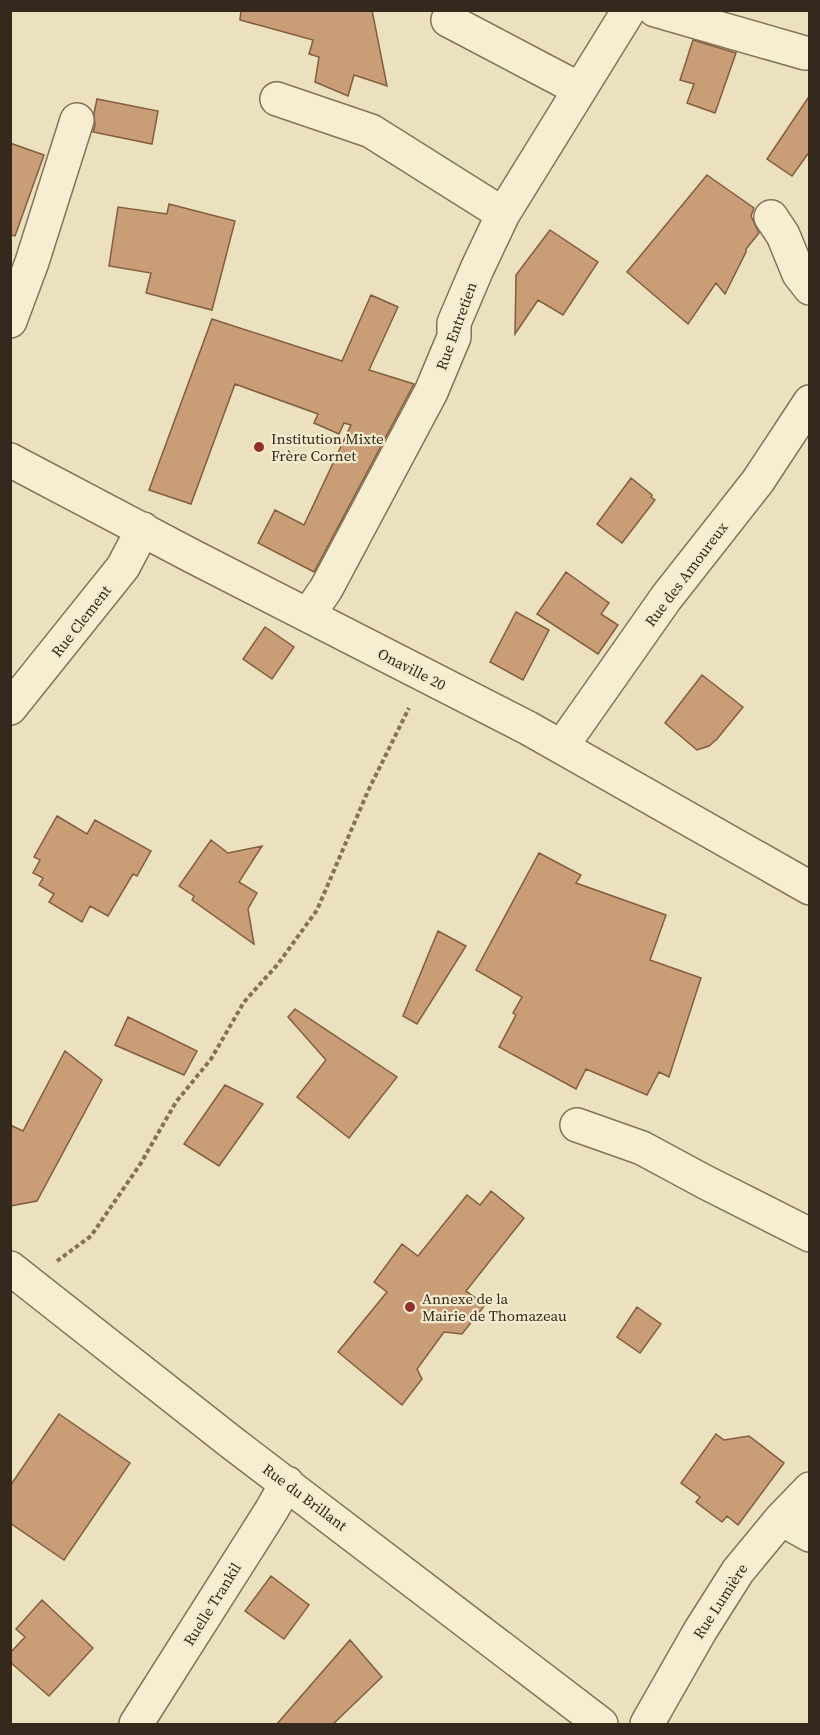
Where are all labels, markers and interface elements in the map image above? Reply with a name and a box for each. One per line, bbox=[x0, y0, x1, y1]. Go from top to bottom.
street label: Rue Entretien bbox=[430, 279, 482, 373]
place label: Institution Mixte Frère Cornet bbox=[271, 428, 384, 466]
marker: Institution Mixte Frère Cornet bbox=[252, 440, 266, 454]
street label: Rue des Amoureux bbox=[640, 517, 732, 631]
street label: Rue Clement bbox=[46, 581, 116, 661]
street label: Onaville 20 bbox=[374, 643, 450, 695]
place label: Annexe de la Mairie de Thomazeau bbox=[422, 1288, 567, 1326]
marker: Annexe de la Mairie de Thomazeau bbox=[403, 1300, 417, 1314]
street label: Rue du Brillant bbox=[259, 1458, 352, 1536]
street label: Ruelle Trankil bbox=[178, 1558, 246, 1649]
street label: Rue Lumière bbox=[688, 1559, 752, 1643]

